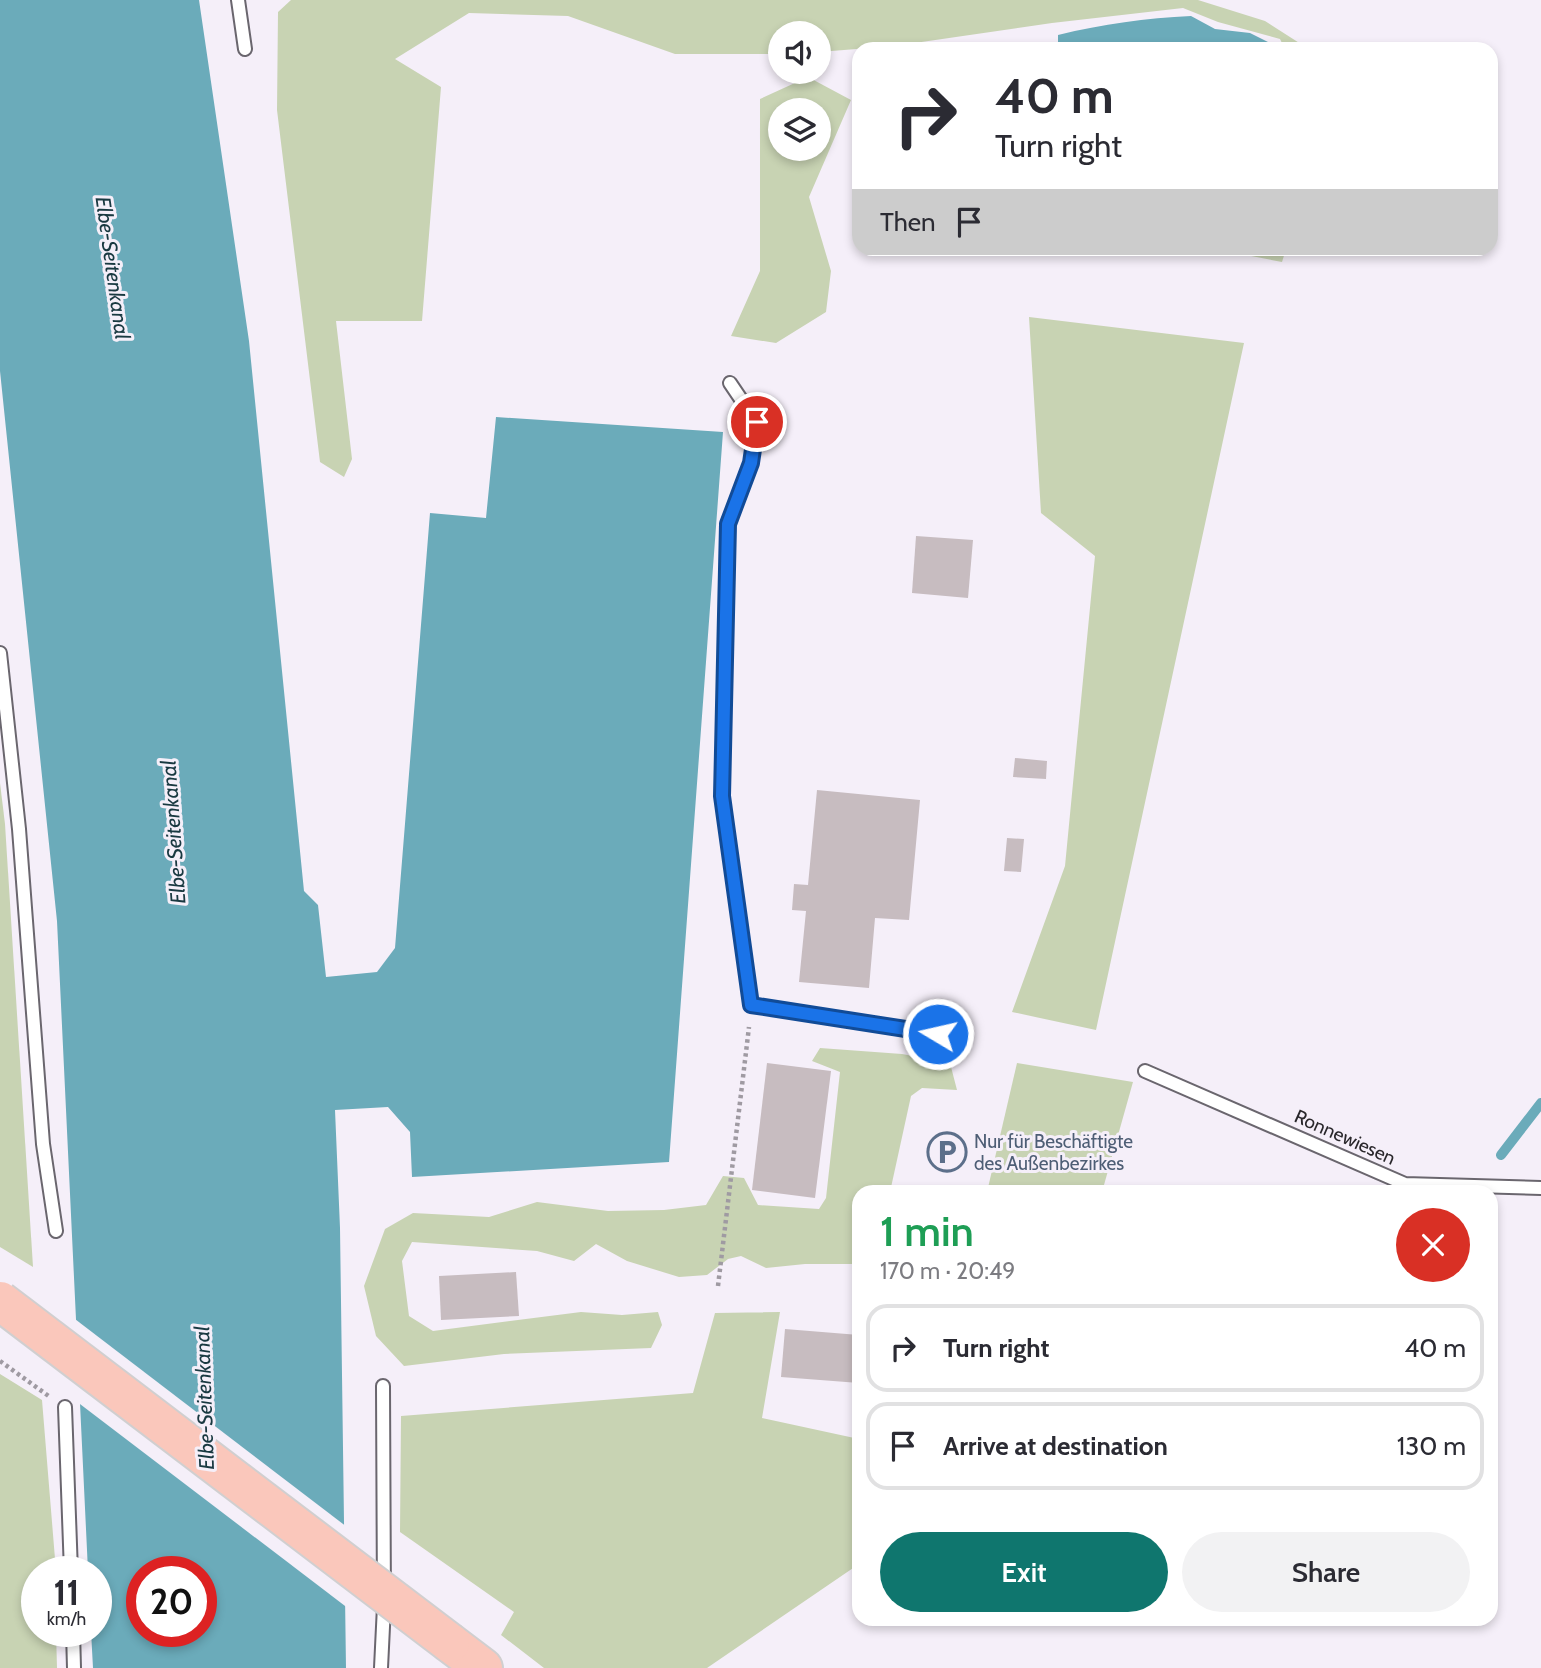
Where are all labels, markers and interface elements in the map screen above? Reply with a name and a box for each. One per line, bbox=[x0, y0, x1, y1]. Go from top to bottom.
map controls bbox=[768, 21, 831, 161]
button: sound bbox=[768, 21, 831, 84]
text: 40 m bbox=[995, 66, 1114, 125]
icon: right bbox=[880, 70, 971, 161]
button: layers bbox=[768, 98, 831, 161]
text: Turn right bbox=[995, 126, 1122, 165]
water label: Elbe-Seitenkanal bbox=[91, 195, 135, 341]
icon: arrive bbox=[950, 203, 988, 241]
text: Then bbox=[880, 206, 936, 238]
pin bbox=[727, 392, 787, 452]
icon: arrive bbox=[738, 403, 776, 441]
water label: Elbe-Seitenkanal bbox=[156, 759, 190, 905]
position arrow bbox=[901, 997, 975, 1071]
street label: Ronnewiesen bbox=[1291, 1104, 1399, 1170]
place label: Nur für Beschäftigte des Außenbezirkes bbox=[974, 1130, 1133, 1175]
parking icon: Nur für Beschäftigte des Außenbezirkes bbox=[926, 1131, 968, 1173]
text: 1 min bbox=[880, 1205, 974, 1257]
button: close bbox=[1396, 1208, 1470, 1282]
text: 170 m · 20:49 bbox=[880, 1257, 1015, 1285]
water label: Elbe-Seitenkanal bbox=[189, 1326, 219, 1470]
icon: right bbox=[884, 1329, 922, 1367]
text: Turn right bbox=[943, 1332, 1049, 1364]
text: 40 m bbox=[1404, 1332, 1466, 1364]
icon: arrive bbox=[884, 1427, 922, 1465]
text: Arrive at destination bbox=[943, 1430, 1168, 1462]
text: 130 m bbox=[1397, 1430, 1466, 1462]
button: Exit bbox=[880, 1532, 1168, 1612]
button: Share bbox=[1182, 1532, 1470, 1612]
speed limit sign: 20 bbox=[126, 1556, 217, 1647]
text: 11 bbox=[54, 1571, 79, 1614]
text: km/h bbox=[47, 1608, 86, 1630]

